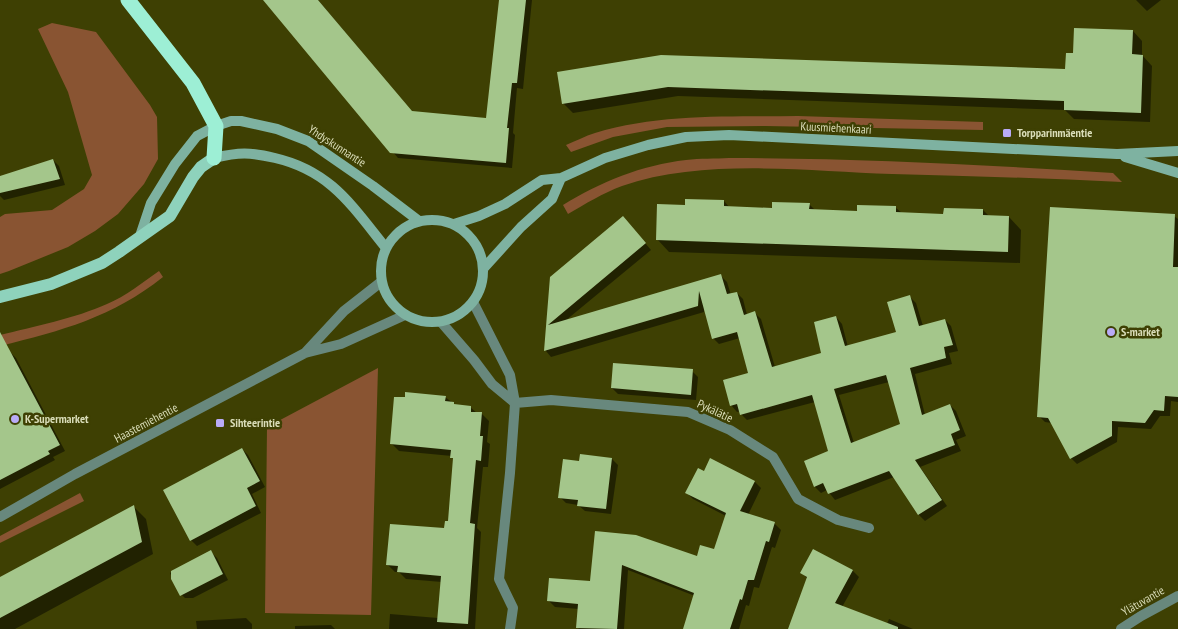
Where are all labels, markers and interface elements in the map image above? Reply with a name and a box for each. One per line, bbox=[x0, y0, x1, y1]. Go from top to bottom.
street label: Kuusmiehenkaari bbox=[800, 118, 872, 137]
street label: Yhdyskunnantie bbox=[306, 121, 369, 170]
place label: Torpparinmäentie bbox=[1017, 125, 1092, 140]
marker: Torpparinmäentie bbox=[1001, 127, 1013, 139]
place label: S-market bbox=[1121, 324, 1160, 339]
marker: S-market bbox=[1105, 326, 1117, 338]
street label: Pykälätie bbox=[695, 396, 736, 425]
street label: Haastemiehentie bbox=[111, 399, 180, 446]
place label: K-Supermarket bbox=[25, 411, 89, 426]
marker: K-Supermarket bbox=[9, 413, 21, 425]
place label: Sihteerintie bbox=[230, 415, 280, 430]
marker: Sihteerintie bbox=[214, 417, 226, 429]
street label: Ylätuvantie bbox=[1119, 582, 1167, 619]

